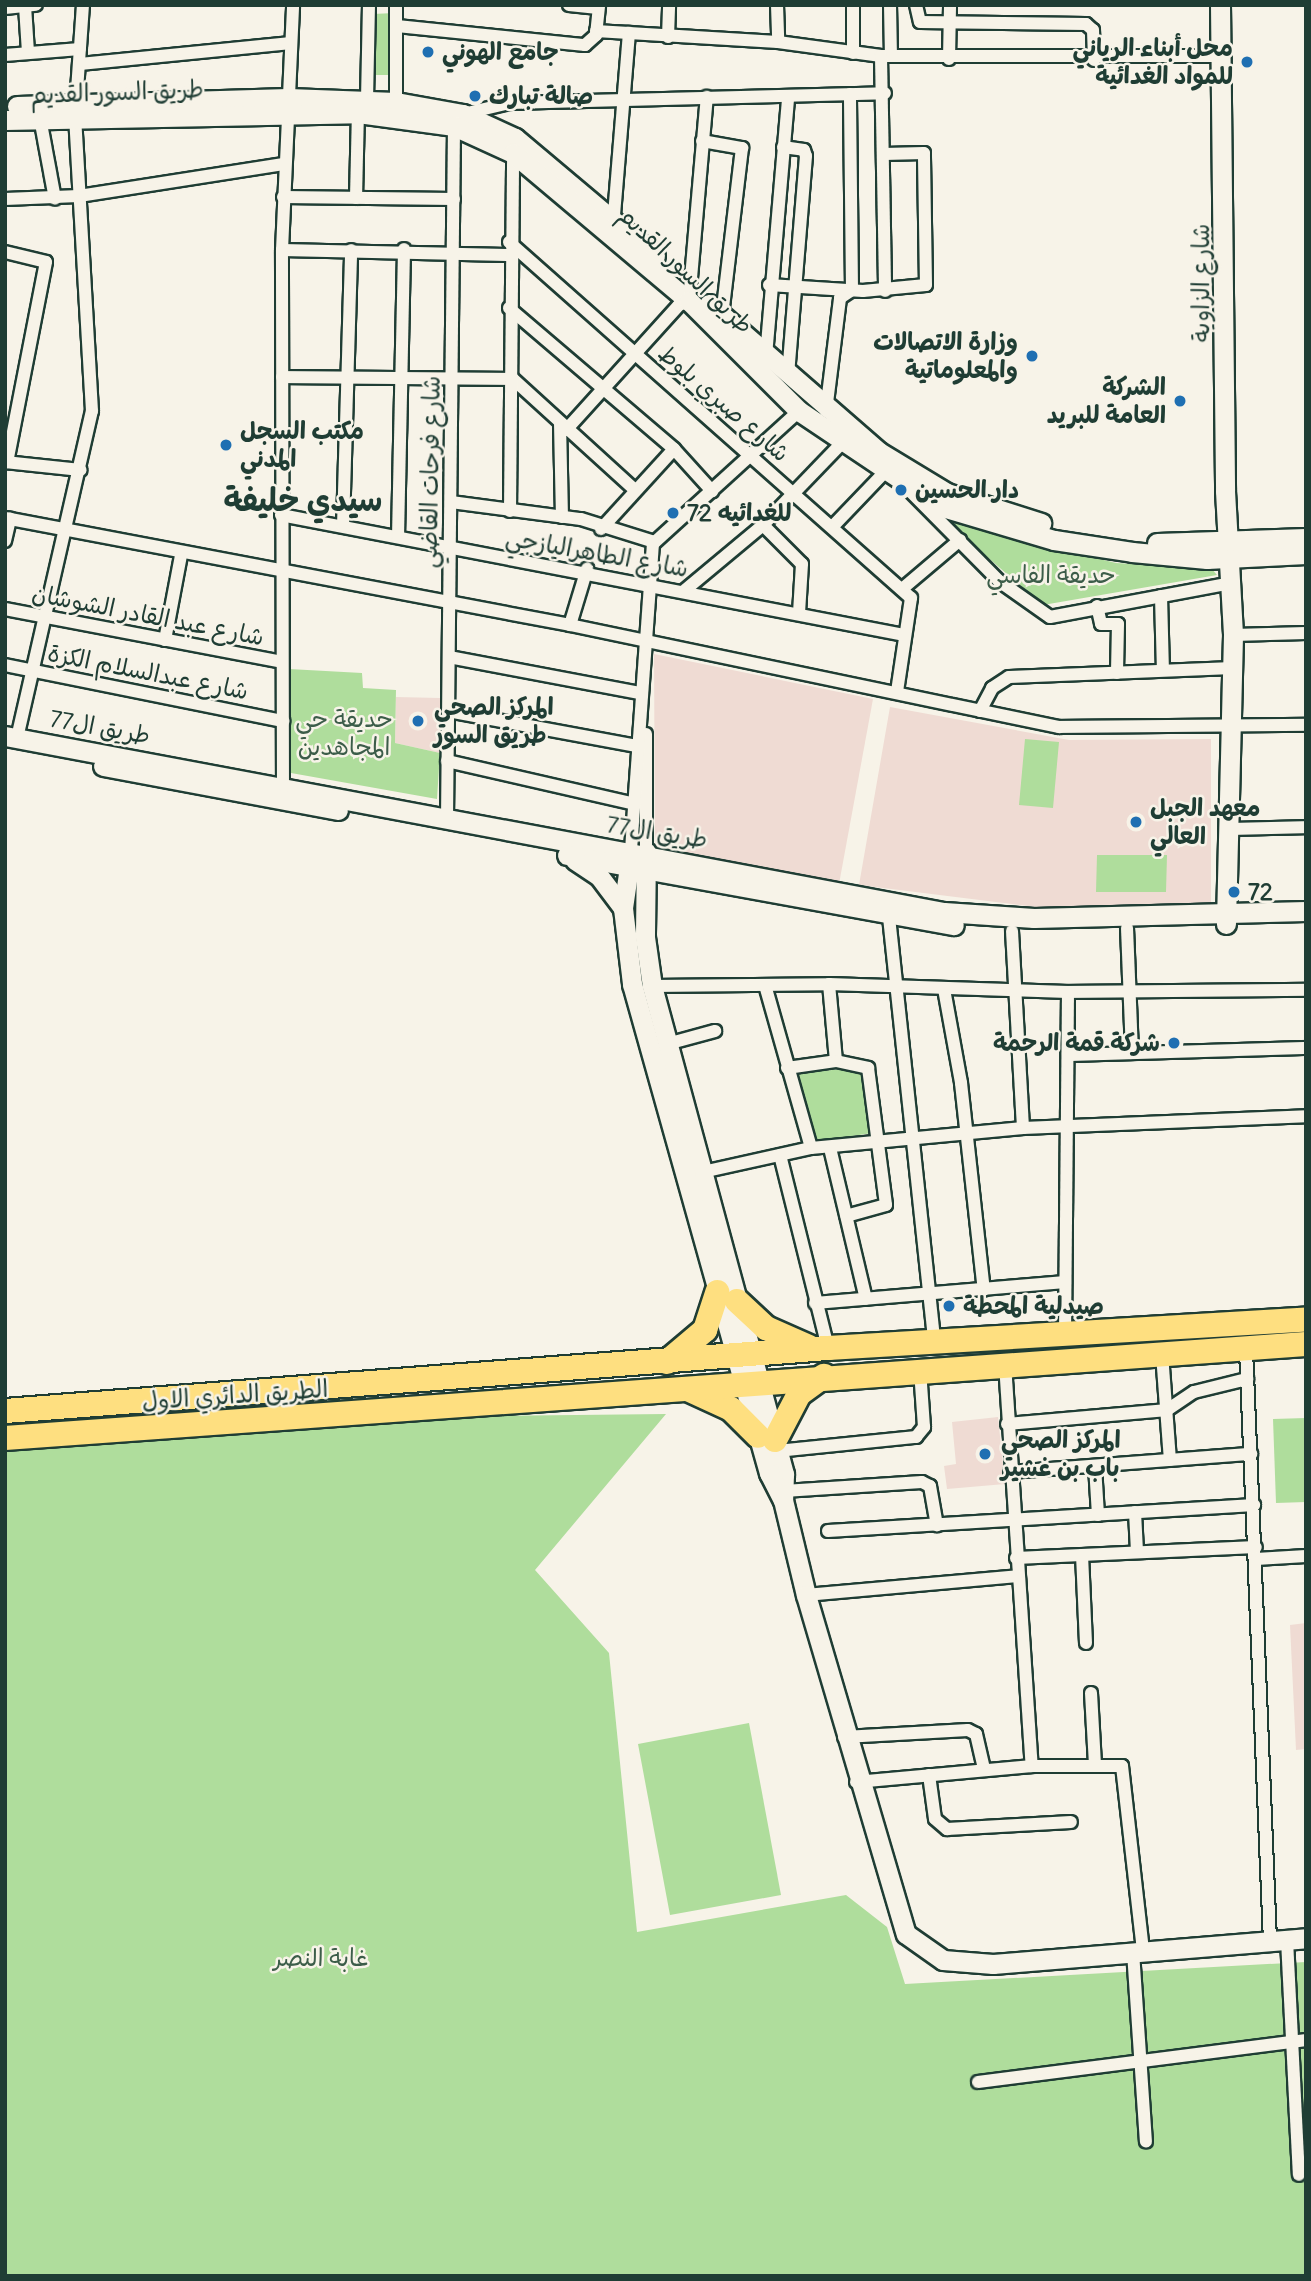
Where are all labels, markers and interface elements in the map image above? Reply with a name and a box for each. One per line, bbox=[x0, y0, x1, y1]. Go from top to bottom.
place label: محل أبناء الرياني للمواد الغدائية bbox=[1073, 34, 1233, 90]
place label: جامع الهوني bbox=[442, 38, 559, 66]
marker: جامع الهوني bbox=[420, 44, 436, 60]
marker: محل أبناء الرياني للمواد الغدائية bbox=[1239, 54, 1255, 70]
street label: طريق السور القديم bbox=[30, 75, 204, 109]
place label: صالة تبارك bbox=[489, 82, 593, 110]
marker: صالة تبارك bbox=[467, 88, 483, 104]
street label: طريق السور القديم bbox=[613, 200, 759, 340]
street label: شارع الزاوية bbox=[1187, 224, 1215, 342]
place label: وزارة الاتصالات والمعلوماتية bbox=[873, 328, 1018, 384]
street label: شارع صبري بلوط bbox=[653, 338, 795, 468]
marker: وزارة الاتصالات والمعلوماتية bbox=[1024, 348, 1040, 364]
place label: الشركة العامة للبريد bbox=[1047, 373, 1166, 429]
street label: شارع فرحات القاضي bbox=[414, 375, 446, 569]
marker: الشركة العامة للبريد bbox=[1172, 393, 1188, 409]
place label: مكتب السجل المدني bbox=[240, 417, 364, 473]
marker: مكتب السجل المدني bbox=[218, 437, 234, 453]
place label: دار الحسين bbox=[915, 476, 1019, 504]
district label: سيدي خليفة bbox=[223, 481, 383, 519]
marker: دار الحسين bbox=[893, 482, 909, 498]
place label: 72 للغدائيه bbox=[687, 499, 791, 527]
marker: 72 للغدائيه bbox=[665, 505, 681, 521]
street label: شارع الطاهراليازجي bbox=[504, 523, 690, 583]
park label: حديقة الفاسي bbox=[986, 561, 1116, 589]
street label: شارع عبد القادر الشوشان bbox=[30, 578, 266, 652]
street label: شارع عبدالسلام الكزة bbox=[45, 638, 251, 706]
place label: المركز الصحي طريق السور bbox=[434, 693, 554, 749]
street label: طريق ال77 bbox=[47, 704, 153, 750]
park label: حديقة حي المجاهدين bbox=[295, 705, 393, 761]
marker: المركز الصحي طريق السور bbox=[408, 711, 428, 731]
place label: معهد الجبل العالي bbox=[1150, 794, 1260, 850]
street label: طريق ال77 bbox=[605, 810, 709, 854]
marker: معهد الجبل العالي bbox=[1128, 814, 1144, 830]
place label: 72 bbox=[1248, 878, 1273, 906]
marker: 72 bbox=[1226, 884, 1242, 900]
place label: شركة قمة الرحمة bbox=[993, 1029, 1160, 1057]
marker: شركة قمة الرحمة bbox=[1166, 1035, 1182, 1051]
place label: صيدلية المحطة bbox=[963, 1292, 1104, 1320]
marker: صيدلية المحطة bbox=[941, 1298, 957, 1314]
street label: الطريق الدائري الاول bbox=[141, 1374, 329, 1416]
place label: المركز الصحي باب بن غشير bbox=[1001, 1426, 1121, 1482]
marker: المركز الصحي باب بن غشير bbox=[975, 1444, 995, 1464]
park label: غابة النصر bbox=[274, 1944, 368, 1972]

